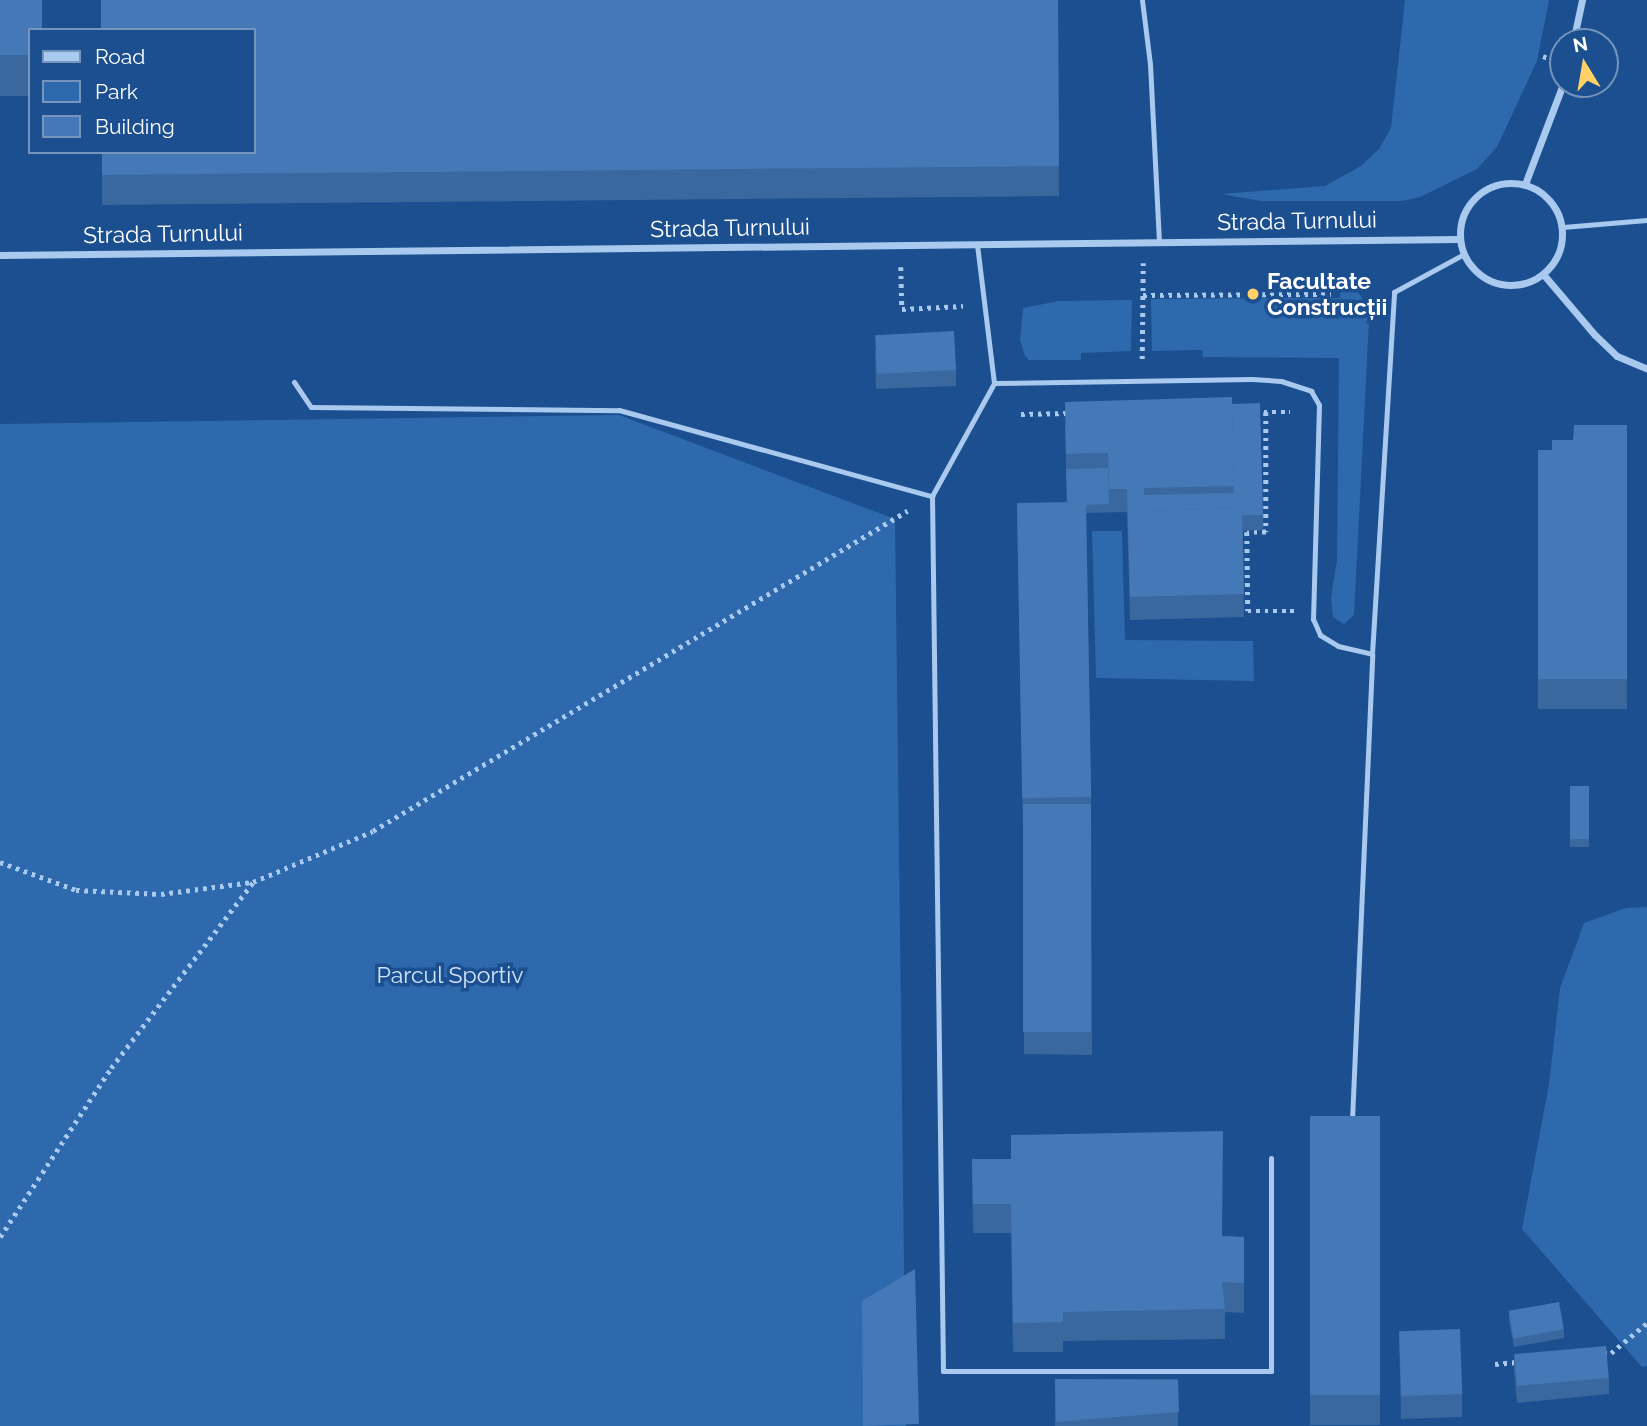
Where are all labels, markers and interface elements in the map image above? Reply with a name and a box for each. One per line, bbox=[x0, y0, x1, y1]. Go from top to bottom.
legend bbox=[28, 28, 256, 154]
north arrow bbox=[1549, 28, 1619, 98]
text: N bbox=[1571, 32, 1590, 57]
text: Road bbox=[95, 44, 145, 69]
text: Park bbox=[95, 79, 138, 104]
text: Building bbox=[95, 114, 175, 139]
street label: Strada Turnului bbox=[1216, 206, 1378, 236]
street label: Strada Turnului bbox=[649, 213, 811, 243]
street label: Strada Turnului bbox=[82, 219, 244, 249]
place label: Facultate Construcții bbox=[1267, 267, 1387, 321]
marker: Facultate Construcții bbox=[1245, 286, 1261, 302]
park label: Parcul Sportiv bbox=[376, 961, 524, 989]

